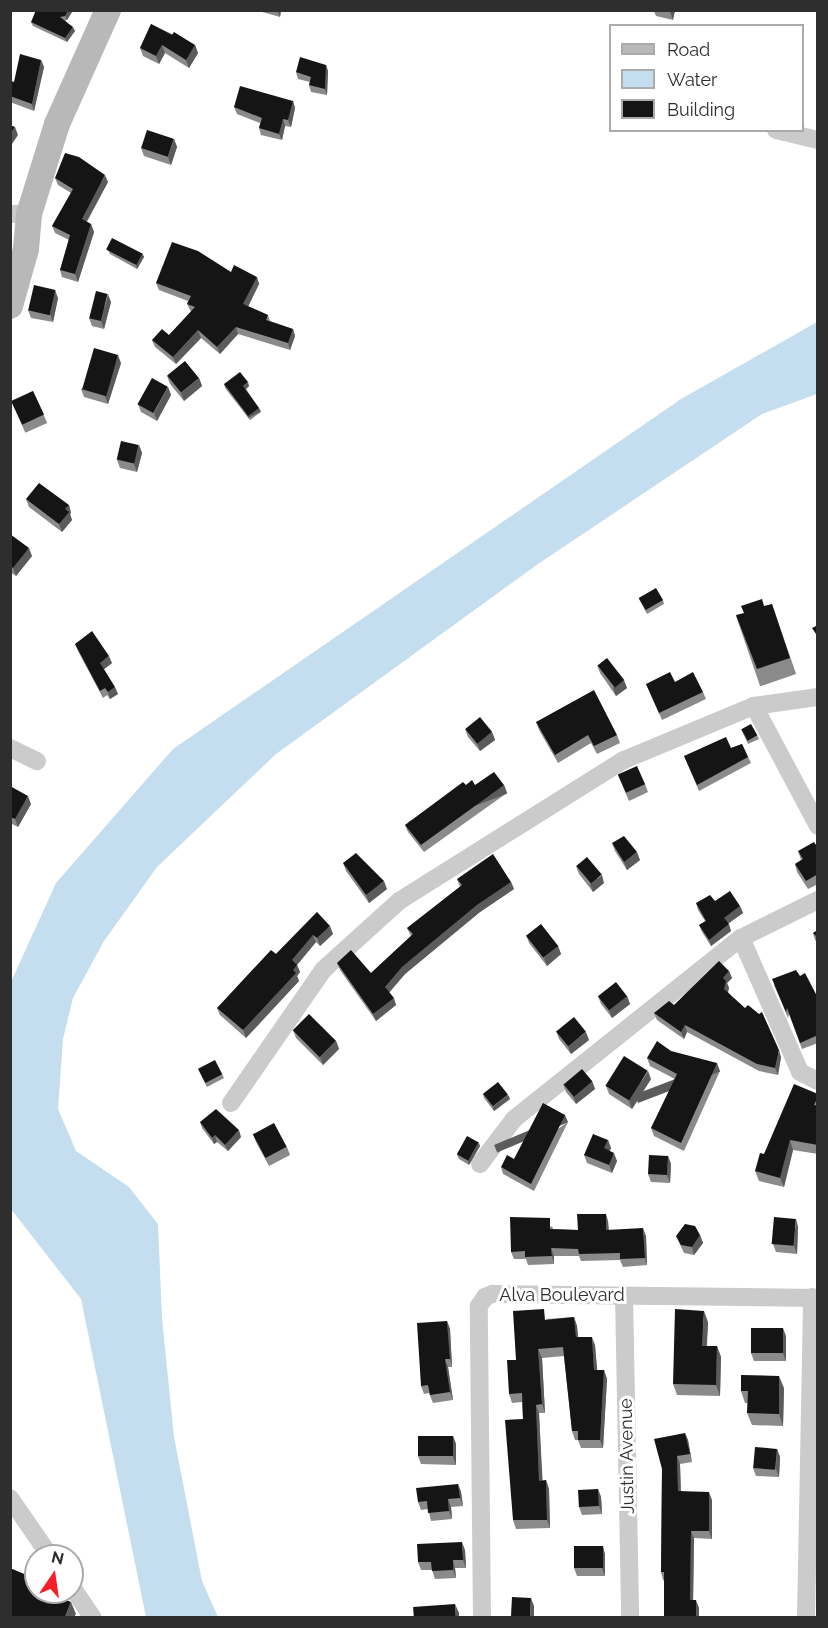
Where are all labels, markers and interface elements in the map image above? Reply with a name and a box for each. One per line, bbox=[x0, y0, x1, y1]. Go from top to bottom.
legend bbox=[609, 24, 804, 132]
text: Road bbox=[667, 39, 710, 60]
text: Water bbox=[667, 69, 717, 90]
text: Building bbox=[667, 99, 735, 120]
street label: Alva Boulevard bbox=[499, 1284, 625, 1306]
street label: Justin Avenue bbox=[615, 1398, 639, 1514]
north arrow bbox=[24, 1544, 84, 1604]
text: N bbox=[50, 1547, 66, 1569]

